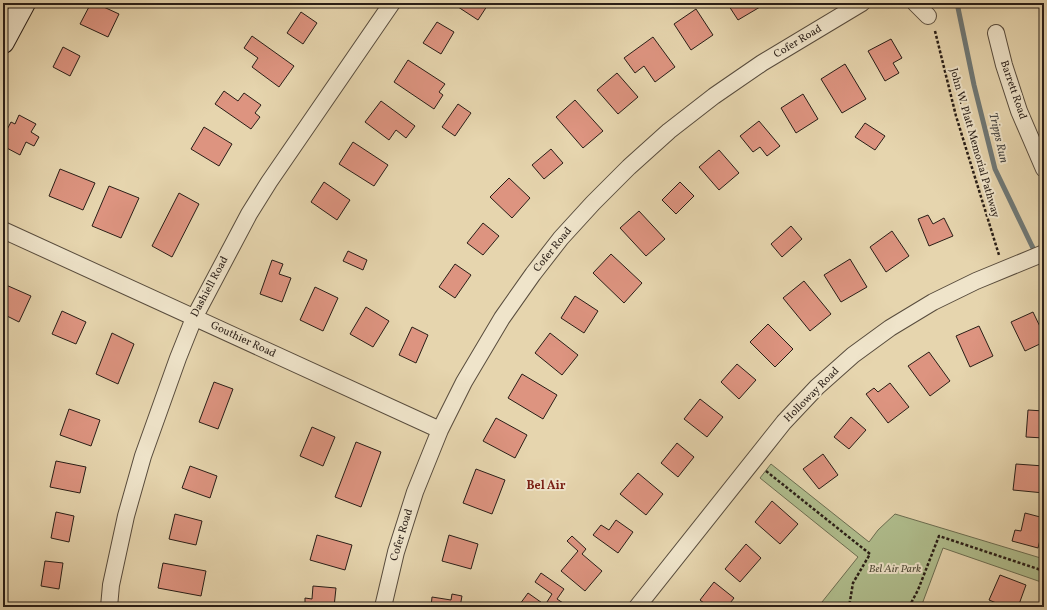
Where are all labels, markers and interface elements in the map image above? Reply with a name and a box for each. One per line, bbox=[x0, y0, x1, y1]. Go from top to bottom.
street label: Cofer Road bbox=[771, 22, 825, 62]
street label: Barrett Road bbox=[996, 59, 1030, 121]
street label: John W. Platt Memorial Pathway bbox=[945, 66, 1003, 220]
water label: Tripps Run bbox=[984, 111, 1012, 165]
street label: Cofer Road bbox=[530, 224, 576, 276]
street label: Dashiell Road bbox=[188, 254, 232, 320]
street label: Gouthier Road bbox=[208, 318, 278, 362]
street label: Holloway Road bbox=[781, 364, 843, 426]
district label: Bel Air bbox=[526, 478, 566, 494]
street label: Cofer Road bbox=[387, 507, 417, 563]
park label: Bel Air Park bbox=[869, 562, 921, 577]

